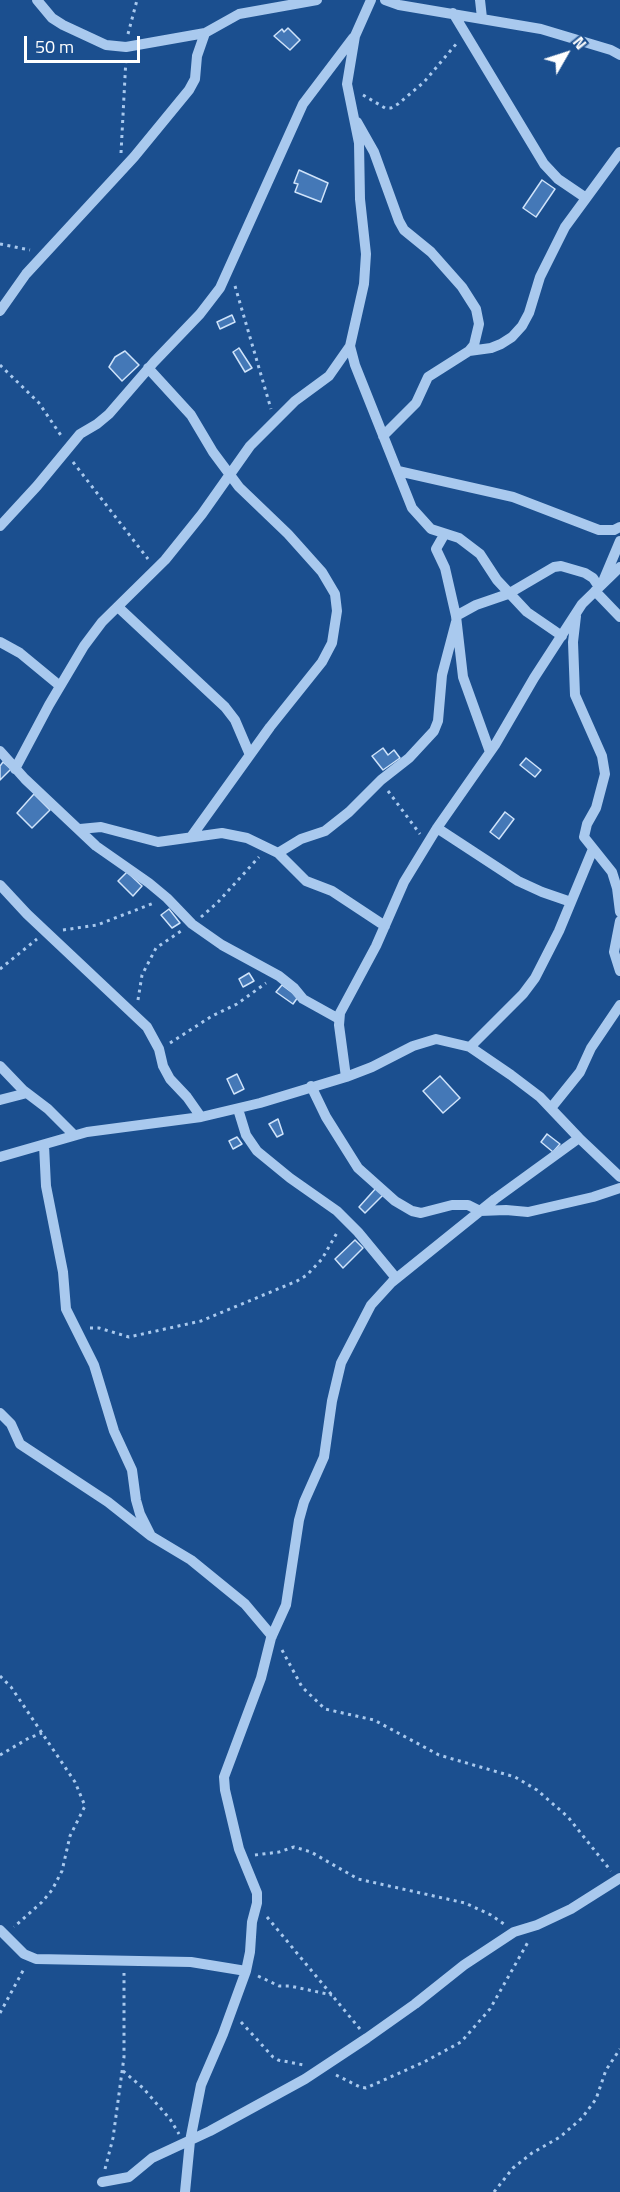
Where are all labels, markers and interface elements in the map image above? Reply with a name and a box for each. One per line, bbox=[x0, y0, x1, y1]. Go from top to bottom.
scale bar bbox=[27, 24, 142, 62]
north arrow bbox=[536, 24, 596, 84]
text: N bbox=[567, 31, 593, 55]
text: 50 m bbox=[35, 33, 74, 60]

